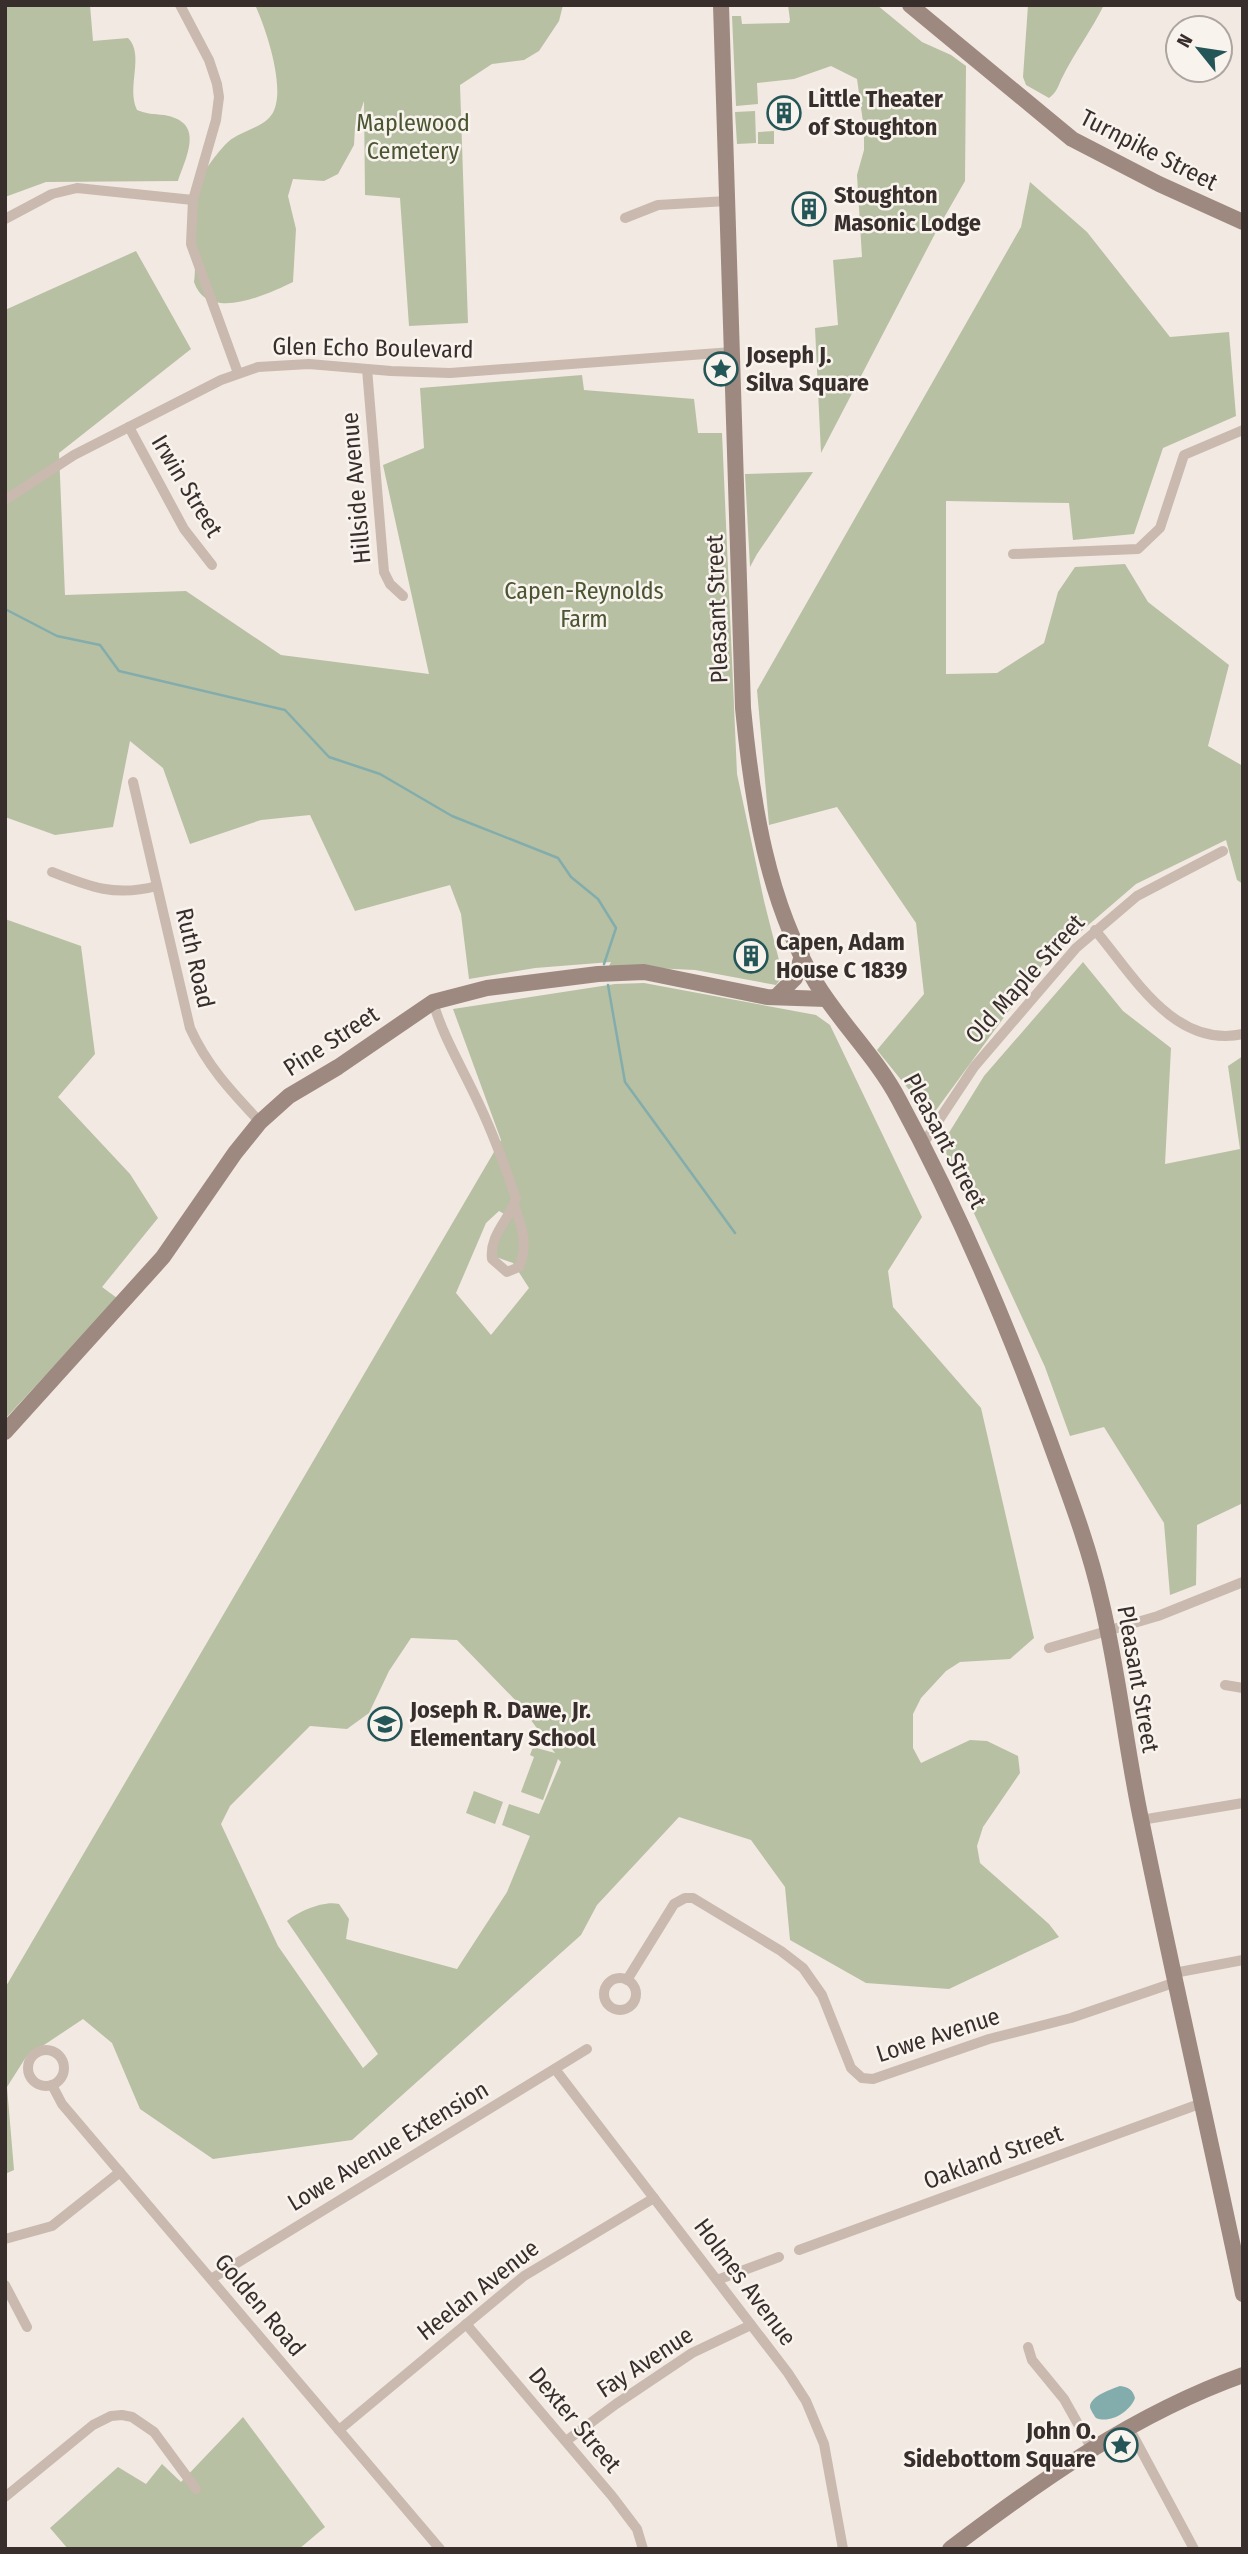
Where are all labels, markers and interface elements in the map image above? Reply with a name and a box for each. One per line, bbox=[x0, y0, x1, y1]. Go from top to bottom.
north arrow bbox=[1164, 14, 1234, 84]
text: N bbox=[1172, 30, 1198, 51]
place label: Little Theater of Stoughton bbox=[808, 85, 943, 141]
building icon: Little Theater of Stoughton bbox=[765, 94, 803, 132]
street label: Turnpike Street bbox=[1076, 103, 1222, 197]
park label: Maplewood Cemetery bbox=[356, 109, 470, 165]
place label: Stoughton Masonic Lodge bbox=[834, 181, 981, 237]
building icon: Stoughton Masonic Lodge bbox=[790, 190, 828, 228]
street label: Glen Echo Boulevard bbox=[272, 332, 474, 364]
place label: Joseph J. Silva Square bbox=[745, 341, 869, 397]
place icon: Joseph J. Silva Square bbox=[702, 350, 740, 388]
street label: Hillside Avenue bbox=[335, 411, 377, 565]
street label: Irwin Street bbox=[146, 430, 228, 542]
street label: Pleasant Street bbox=[700, 534, 734, 684]
park label: Capen-Reynolds Farm bbox=[504, 577, 664, 633]
street label: Ruth Road bbox=[170, 905, 220, 1011]
street label: Old Maple Street bbox=[960, 909, 1090, 1049]
place label: Capen, Adam House C 1839 bbox=[776, 928, 907, 984]
building icon: Capen, Adam House C 1839 bbox=[732, 937, 770, 975]
street label: Pine Street bbox=[278, 1000, 384, 1082]
street label: Pleasant Street bbox=[898, 1069, 992, 1213]
street label: Pleasant Street bbox=[1111, 1603, 1165, 1755]
place label: Joseph R. Dawe, Jr. Elementary School bbox=[409, 1696, 596, 1752]
school or university icon: Joseph R. Dawe, Jr. Elementary School bbox=[366, 1705, 404, 1743]
street label: Lowe Avenue bbox=[873, 2002, 1003, 2068]
street label: Lowe Avenue Extension bbox=[283, 2075, 493, 2217]
street label: Oakland Street bbox=[920, 2119, 1066, 2195]
street label: Holmes Avenue bbox=[688, 2213, 802, 2351]
street label: Heelan Avenue bbox=[412, 2234, 544, 2346]
street label: Golden Road bbox=[209, 2248, 311, 2362]
street label: Fay Avenue bbox=[592, 2321, 698, 2403]
street label: Dexter Street bbox=[523, 2362, 627, 2478]
place label: John O. Sidebottom Square bbox=[903, 2417, 1096, 2473]
place icon: John O. Sidebottom Square bbox=[1102, 2426, 1140, 2464]

